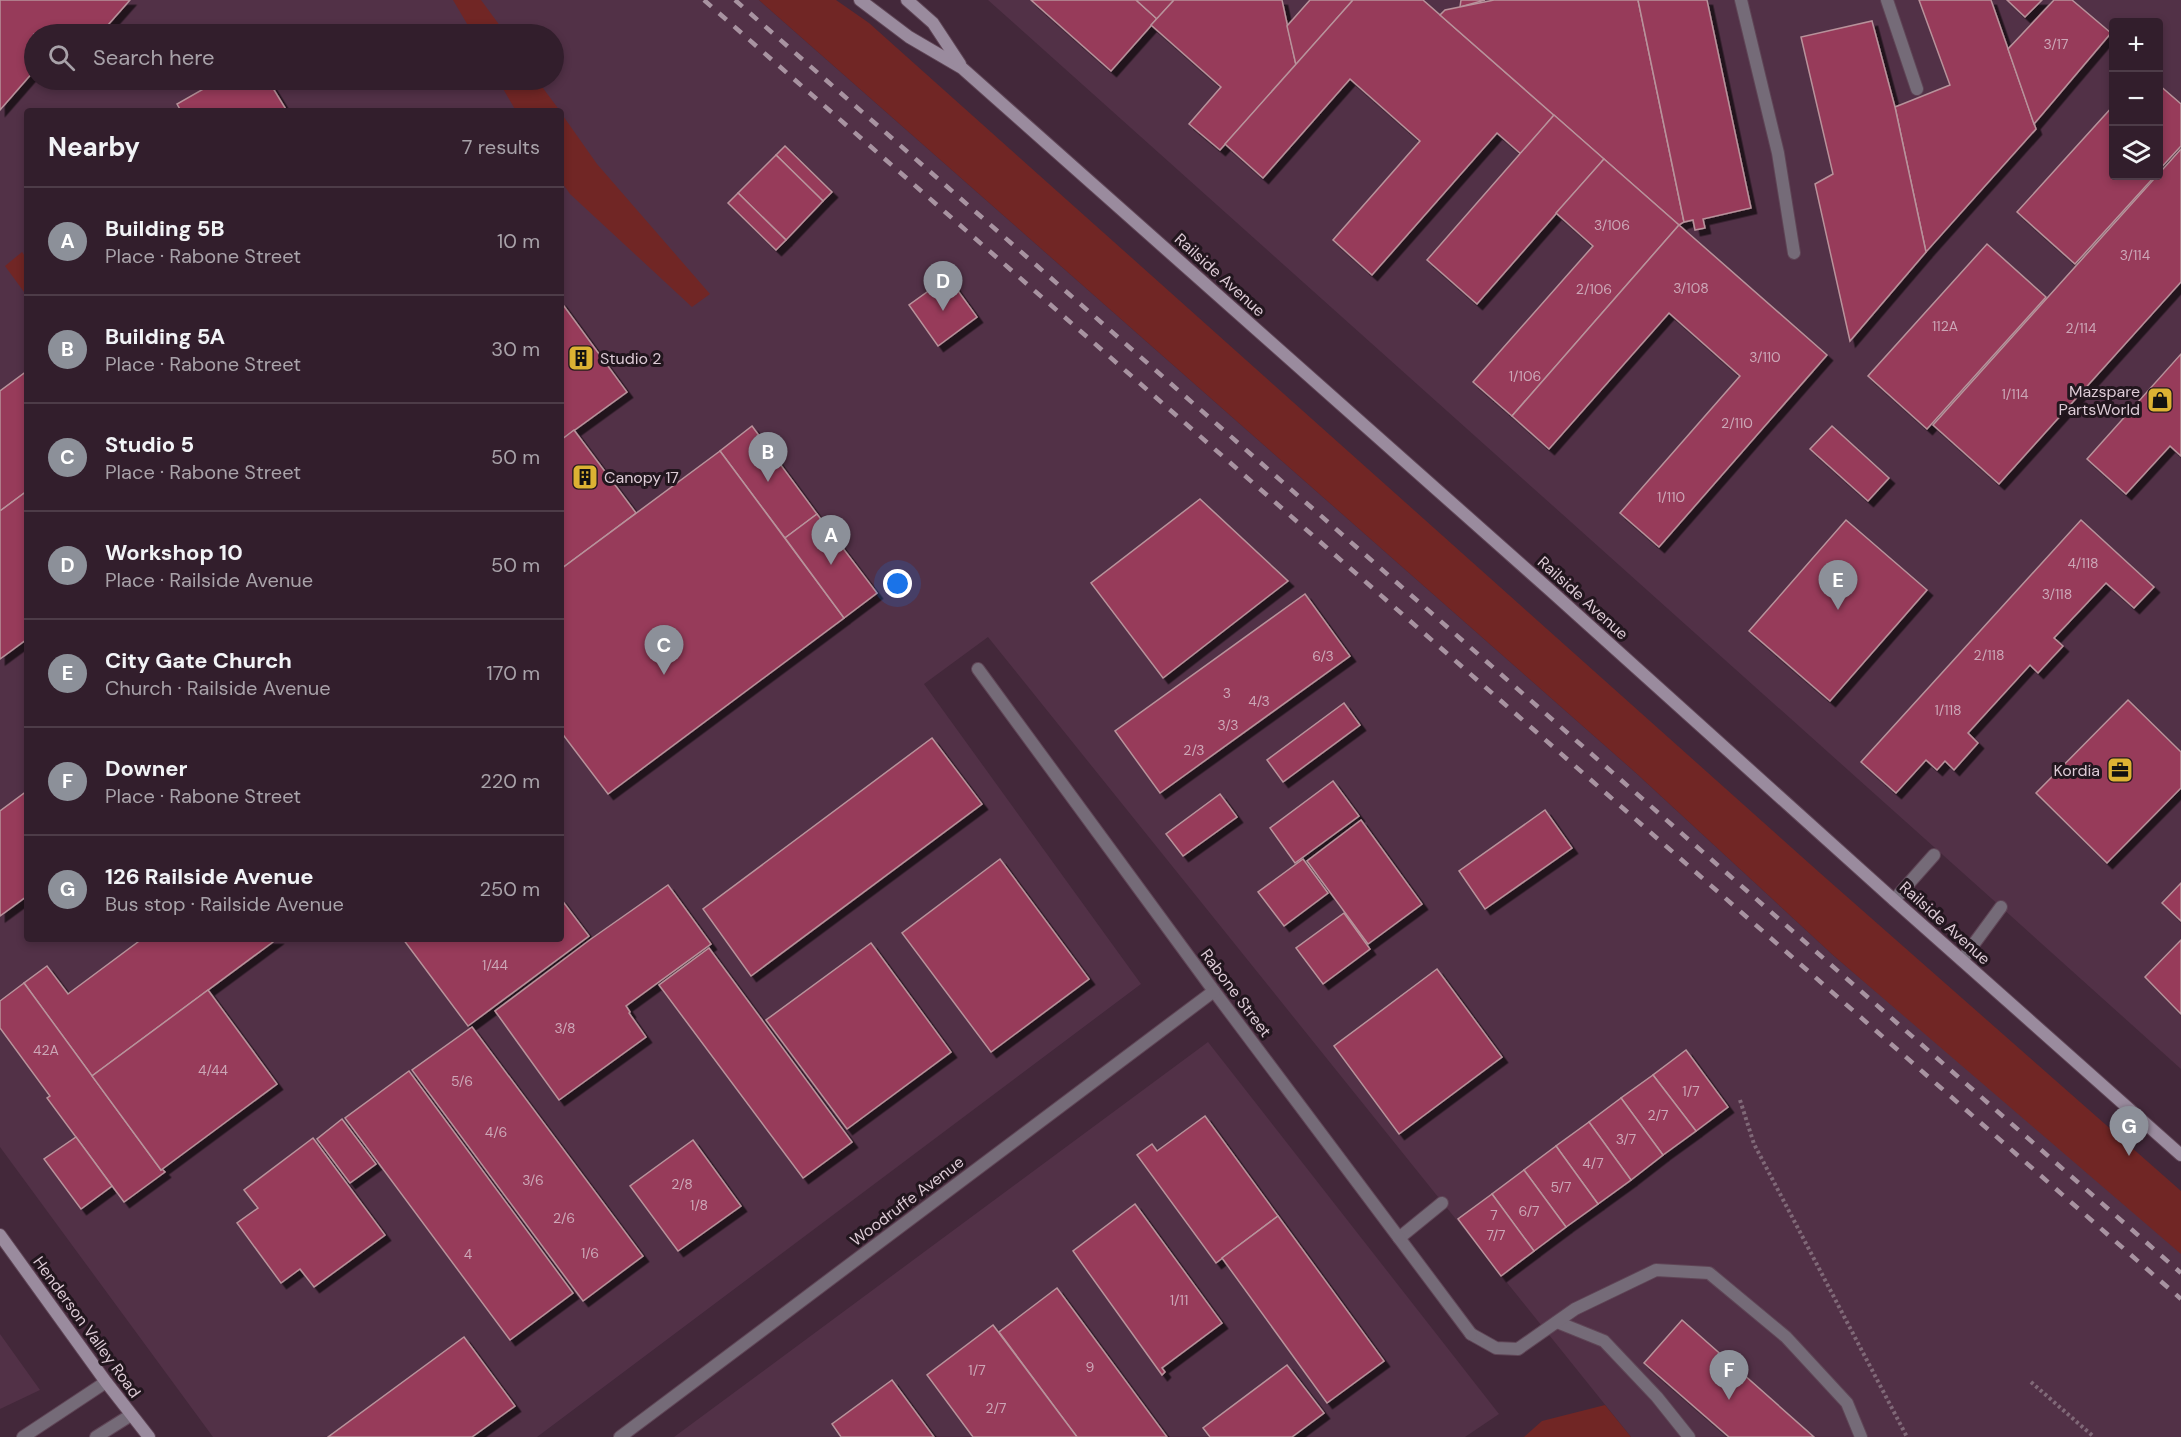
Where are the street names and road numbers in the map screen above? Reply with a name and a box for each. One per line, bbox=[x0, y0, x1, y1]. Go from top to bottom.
street label: Railside Avenue bbox=[1170, 229, 1270, 321]
street label: Railside Avenue bbox=[1533, 552, 1633, 644]
street label: Railside Avenue bbox=[1895, 877, 1995, 969]
street label: Rabone Street bbox=[1196, 945, 1276, 1041]
street label: Woodruffe Avenue bbox=[846, 1151, 968, 1251]
street label: Henderson Valley Road bbox=[29, 1252, 145, 1402]

